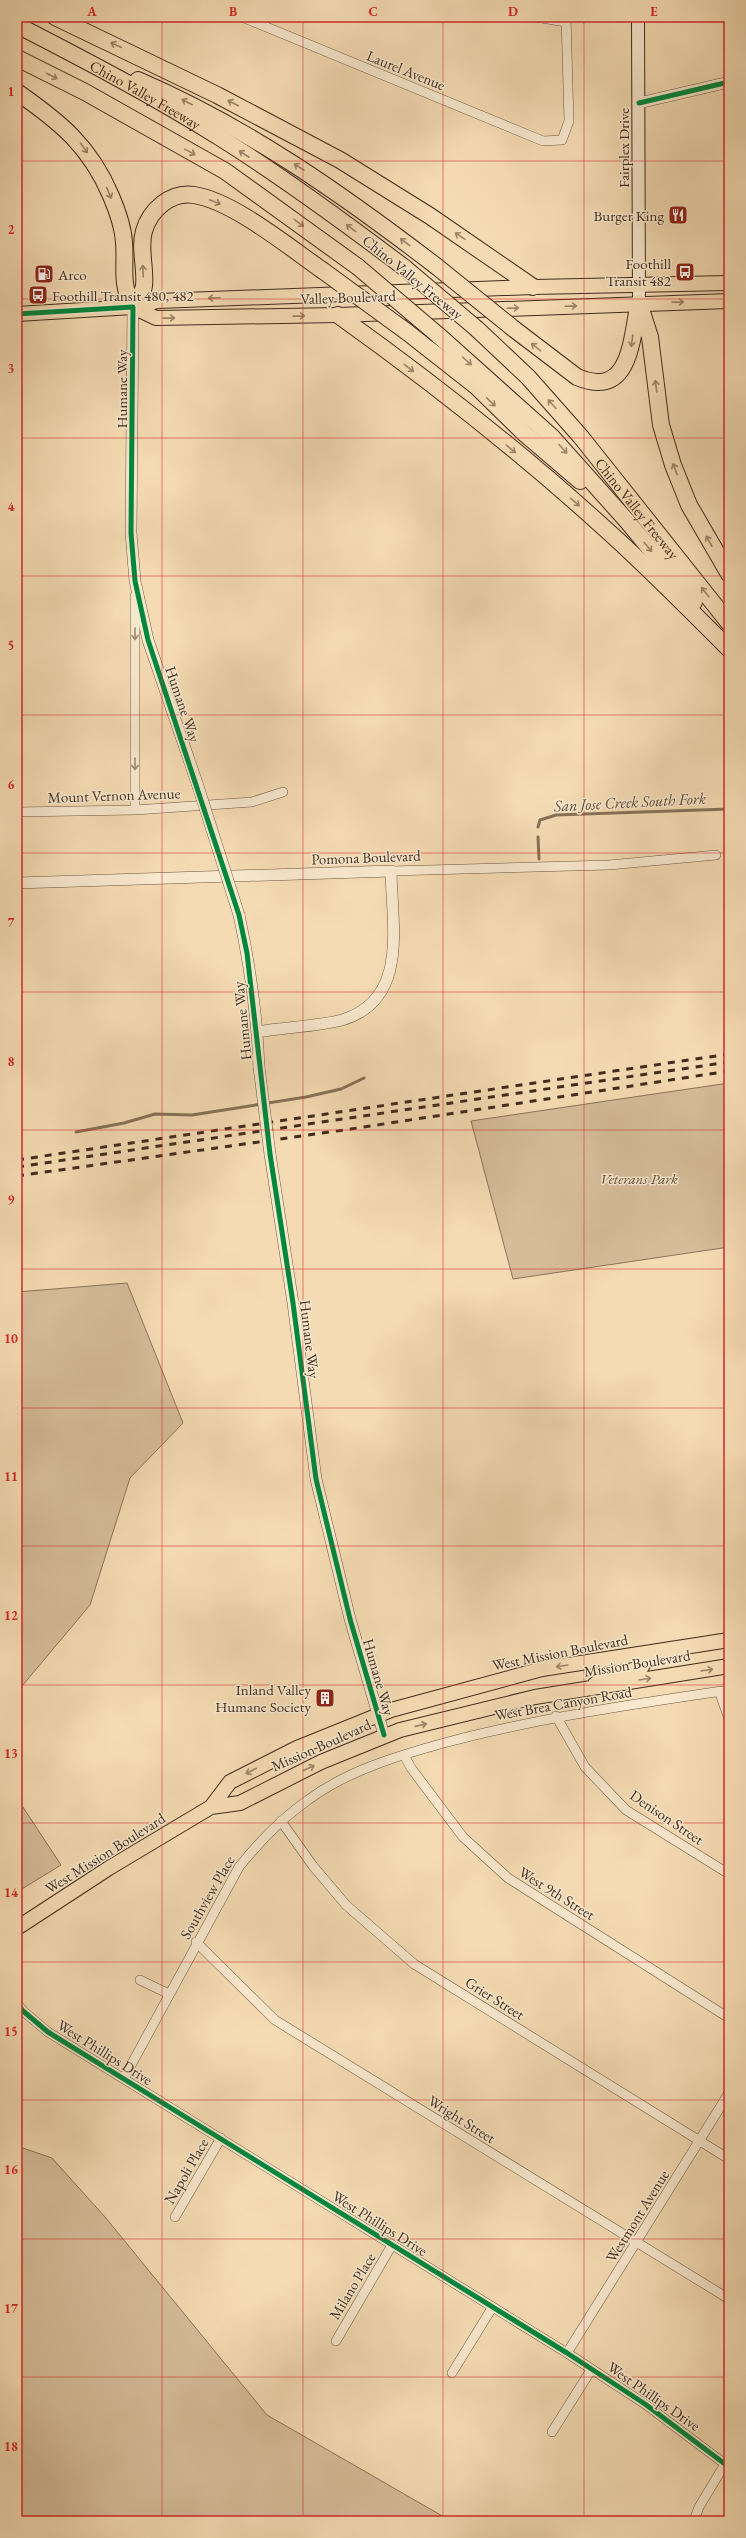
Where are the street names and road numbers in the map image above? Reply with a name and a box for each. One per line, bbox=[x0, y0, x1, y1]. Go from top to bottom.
street label: Laurel Avenue bbox=[364, 46, 448, 94]
street label: Chino Valley Freeway bbox=[87, 55, 205, 133]
street label: Fairplex Drive bbox=[614, 108, 633, 188]
street label: Chino Valley Freeway bbox=[359, 231, 468, 324]
street label: Valley Boulevard bbox=[300, 286, 397, 308]
street label: Humane Way bbox=[112, 349, 131, 429]
street label: Chino Valley Freeway bbox=[591, 454, 684, 563]
street label: Humane Way bbox=[161, 663, 205, 745]
street label: Mount Vernon Avenue bbox=[47, 783, 181, 807]
street label: Pomona Boulevard bbox=[311, 846, 421, 868]
street label: Humane Way bbox=[228, 980, 256, 1061]
street label: Humane Way bbox=[296, 1299, 324, 1380]
street label: West Mission Boulevard bbox=[490, 1629, 630, 1674]
street label: Humane Way bbox=[359, 1636, 399, 1718]
street label: Mission Boulevard bbox=[582, 1645, 692, 1681]
street label: West Brea Canyon Road bbox=[493, 1681, 634, 1724]
street label: Mission Boulevard bbox=[268, 1714, 374, 1776]
street label: Denison Street bbox=[626, 1785, 708, 1849]
street label: West Mission Boulevard bbox=[41, 1808, 169, 1898]
street label: Southview Place bbox=[175, 1852, 239, 1942]
street label: West 9th Street bbox=[515, 1862, 599, 1924]
street label: Grier Street bbox=[462, 1972, 528, 2024]
street label: West Phillips Drive bbox=[54, 2015, 156, 2089]
street label: Wright Street bbox=[425, 2091, 499, 2147]
street label: Napoli Place bbox=[160, 2135, 212, 2207]
street label: Westmont Avenue bbox=[601, 2166, 673, 2266]
street label: West Phillips Drive bbox=[329, 2186, 431, 2260]
street label: Milano Place bbox=[325, 2249, 379, 2323]
street label: West Phillips Drive bbox=[604, 2357, 704, 2435]

